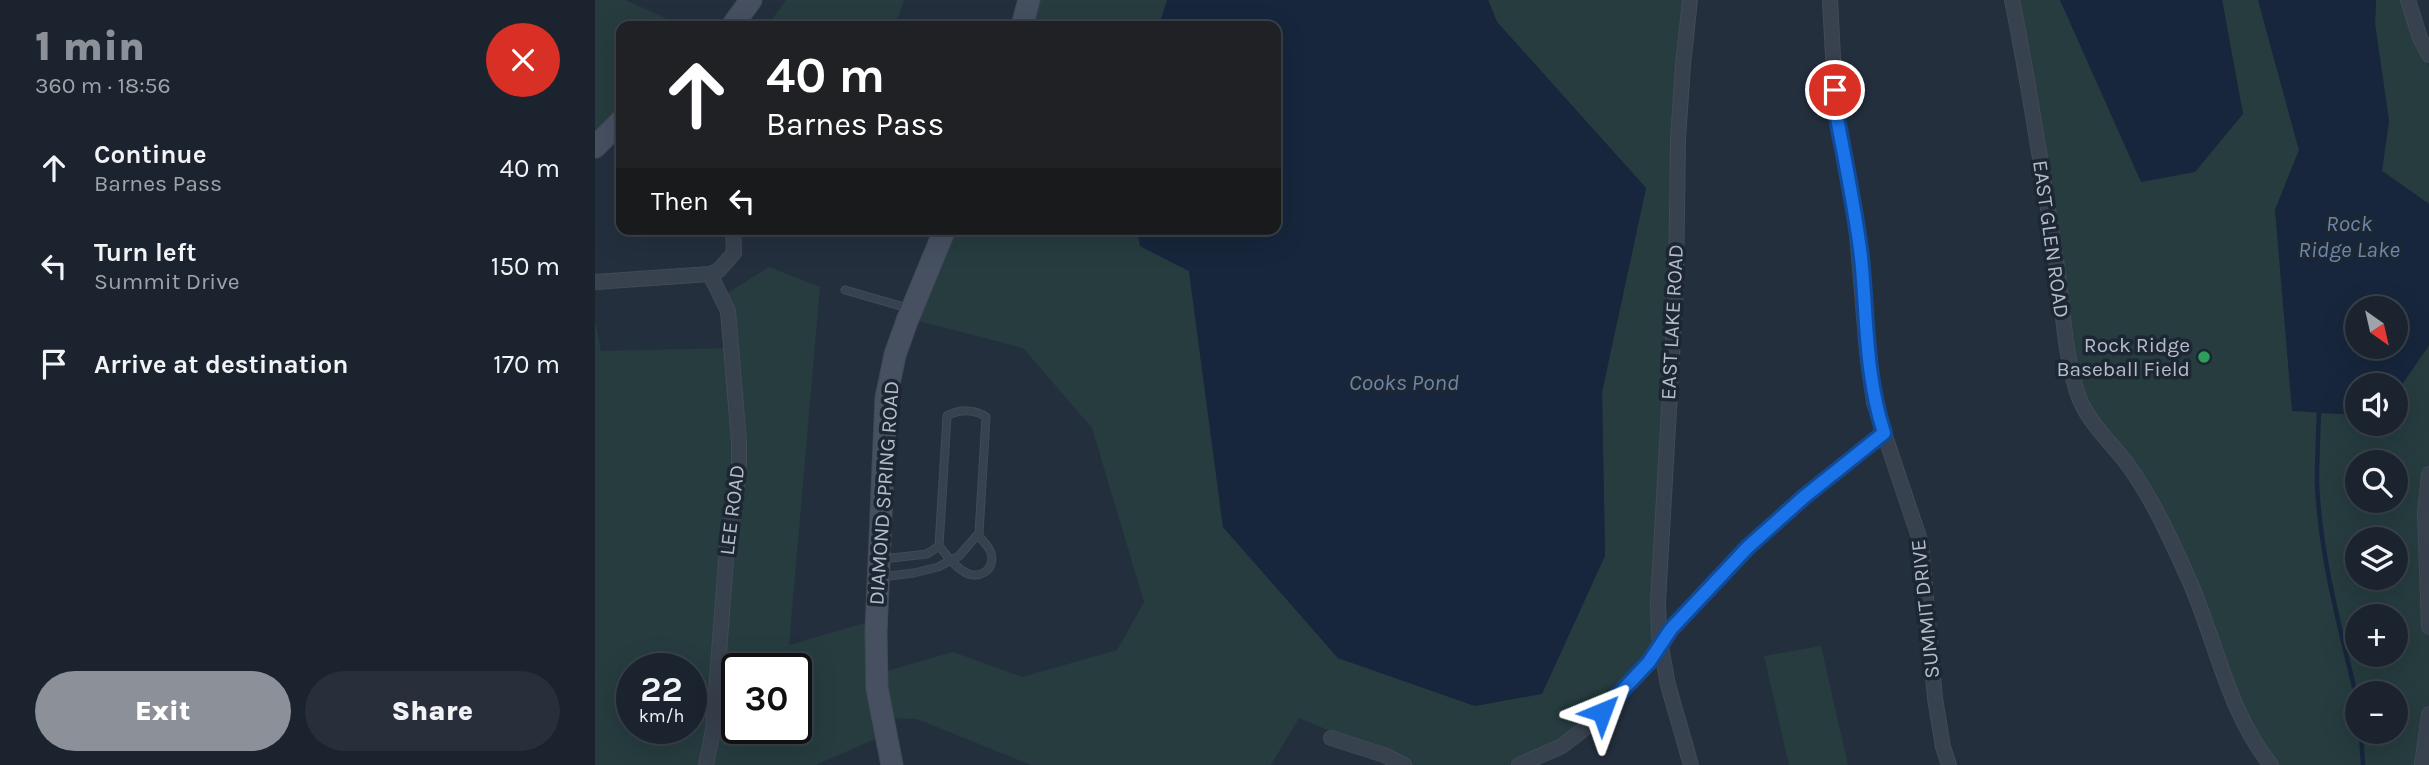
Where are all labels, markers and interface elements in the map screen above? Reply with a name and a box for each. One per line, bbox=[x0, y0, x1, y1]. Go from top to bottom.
text: 1 min bbox=[35, 21, 145, 71]
button: close bbox=[486, 23, 560, 97]
text: 40 m bbox=[766, 47, 885, 104]
icon: ahead bbox=[651, 49, 742, 140]
pin bbox=[1805, 60, 1865, 120]
icon: arrive bbox=[1816, 71, 1854, 109]
text: 360 m · 18:56 bbox=[35, 72, 171, 99]
text: Barnes Pass bbox=[766, 106, 944, 143]
text: Continue bbox=[94, 139, 206, 170]
icon: ahead bbox=[35, 149, 73, 187]
text: 40 m bbox=[500, 153, 560, 184]
street label: EAST GLEN ROAD bbox=[2028, 159, 2074, 319]
text: Barnes Pass bbox=[94, 170, 222, 197]
icon: left bbox=[723, 182, 761, 220]
text: Then bbox=[651, 186, 709, 217]
water label: Rock Ridge Lake bbox=[2298, 210, 2400, 263]
text: Turn left bbox=[94, 237, 196, 268]
street label: EAST LAKE ROAD bbox=[1656, 244, 1688, 400]
icon: left bbox=[35, 247, 73, 285]
text: 150 m bbox=[491, 251, 560, 282]
text: Summit Drive bbox=[94, 268, 240, 295]
north arrow bbox=[2345, 296, 2408, 359]
map controls bbox=[2345, 296, 2408, 744]
place label: Rock Ridge Baseball Field bbox=[2056, 333, 2190, 381]
icon: arrive bbox=[35, 345, 73, 383]
text: Arrive at destination bbox=[94, 349, 348, 380]
text: 170 m bbox=[493, 349, 560, 380]
marker: Rock Ridge Baseball Field bbox=[2196, 349, 2212, 365]
water label: Cooks Pond bbox=[1349, 369, 1459, 396]
button: sound bbox=[2345, 373, 2408, 436]
street label: DIAMOND SPRING ROAD bbox=[864, 380, 904, 606]
button: search bbox=[2345, 450, 2408, 513]
street label: LEE ROAD bbox=[715, 463, 749, 557]
button: layers bbox=[2345, 527, 2408, 590]
street label: SUMMIT DRIVE bbox=[1906, 538, 1944, 680]
button: + bbox=[2345, 604, 2408, 667]
speed limit sign: 30 bbox=[721, 653, 812, 744]
text: 22 bbox=[640, 669, 683, 710]
button: Exit bbox=[35, 671, 291, 751]
button: Share bbox=[305, 671, 560, 751]
position arrow bbox=[1565, 675, 1639, 749]
button: − bbox=[2345, 681, 2408, 744]
text: km/h bbox=[639, 705, 684, 727]

